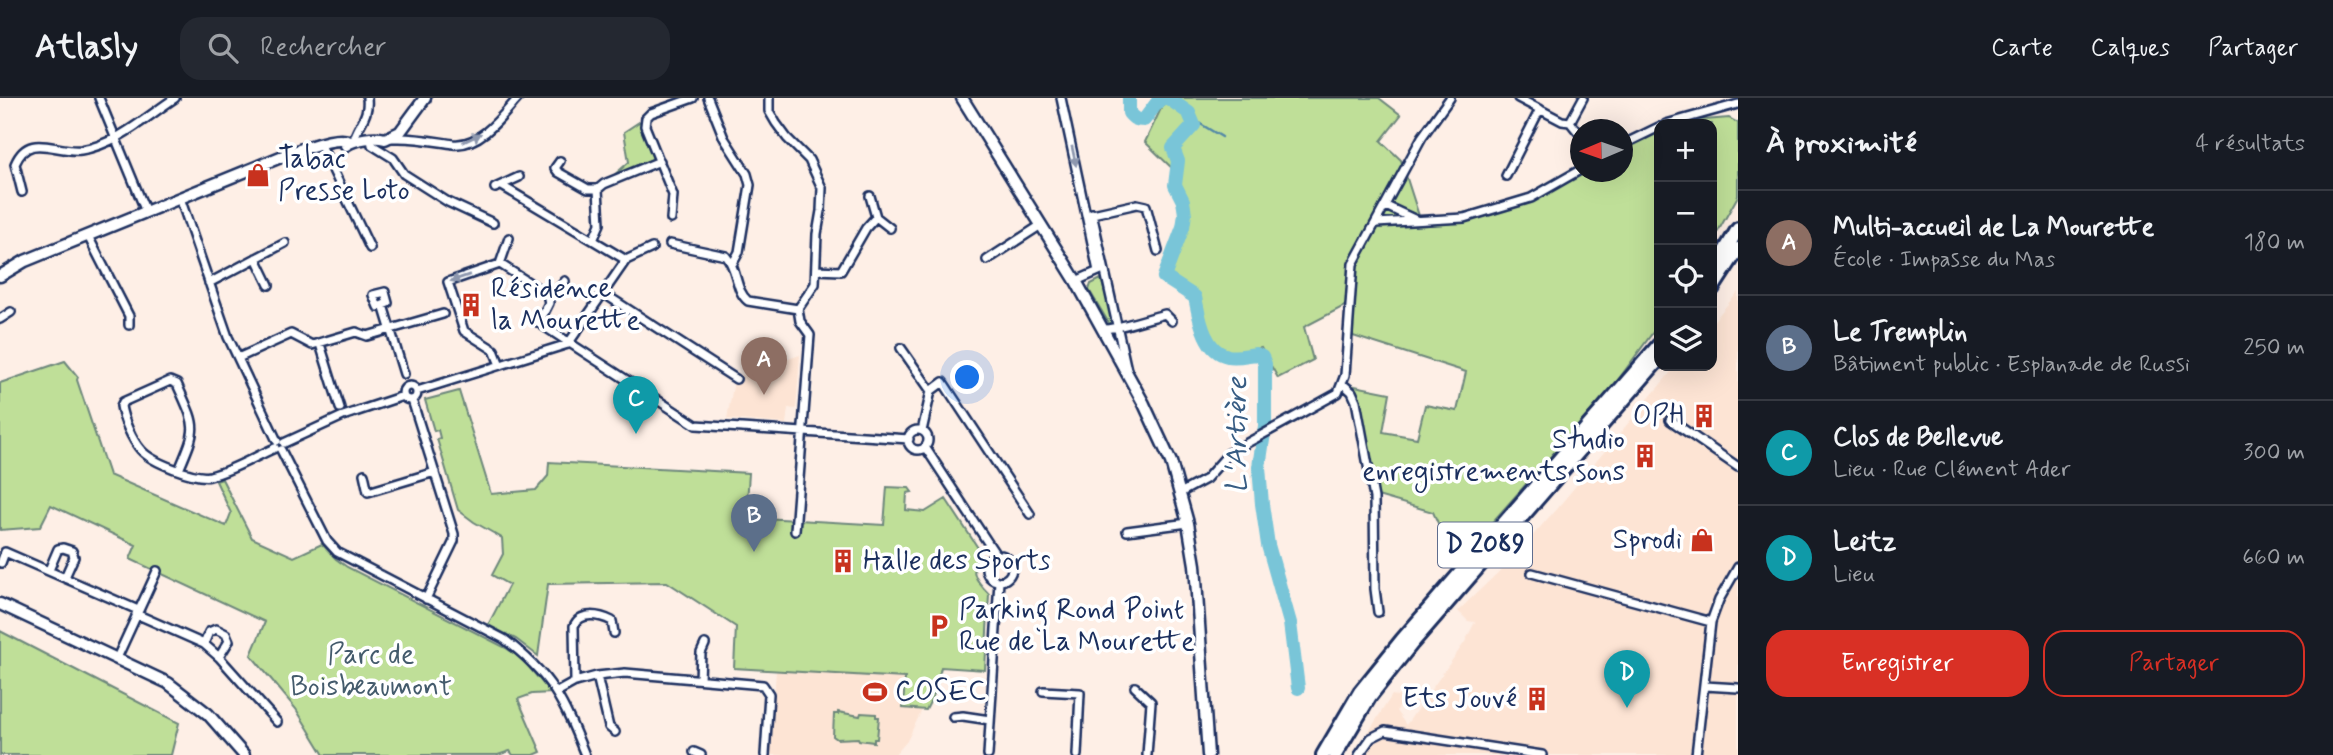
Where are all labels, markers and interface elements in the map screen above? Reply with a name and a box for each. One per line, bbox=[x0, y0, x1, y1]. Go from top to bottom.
search box bbox=[180, 17, 670, 80]
text: Atlasly bbox=[35, 26, 138, 70]
icon: search bbox=[204, 29, 242, 67]
text: Rechercher bbox=[260, 31, 387, 65]
text: Carte bbox=[1991, 33, 2053, 64]
text: Calques bbox=[2091, 33, 2170, 64]
text: Partager bbox=[2208, 33, 2298, 64]
north arrow bbox=[1570, 119, 1633, 182]
map controls bbox=[1654, 119, 1717, 371]
button: + bbox=[1654, 119, 1717, 182]
text: À proximité bbox=[1766, 124, 1917, 163]
text: 4 résultats bbox=[2195, 129, 2305, 159]
one-way arrow bbox=[462, 132, 482, 144]
place label: Tabac Presse Loto bbox=[278, 141, 410, 210]
one-way arrow bbox=[1069, 145, 1080, 167]
shop icon: Tabac Presse Loto bbox=[244, 161, 272, 189]
button: − bbox=[1654, 182, 1717, 245]
text: Multi-accueil de La Mourette bbox=[1833, 211, 2154, 245]
text: A bbox=[1781, 228, 1797, 258]
text: 180 m bbox=[2244, 228, 2305, 258]
button: locate bbox=[1654, 245, 1717, 308]
text: École · Impasse du Mas bbox=[1833, 245, 2055, 275]
place label: Résidence la Mourette bbox=[491, 271, 640, 340]
one-way arrow bbox=[450, 273, 471, 284]
building icon: Résidence la Mourette bbox=[457, 291, 485, 319]
button: layers bbox=[1654, 308, 1717, 371]
text: Le Tremplin bbox=[1833, 316, 1967, 350]
text: B bbox=[1782, 333, 1796, 363]
text: 250 m bbox=[2243, 333, 2305, 363]
pin: A bbox=[741, 337, 787, 395]
text: Bâtiment public · Esplanade de Russi bbox=[1833, 350, 2190, 380]
your location bbox=[950, 360, 984, 394]
water label: L'Artière bbox=[1218, 375, 1257, 493]
pin: C bbox=[613, 376, 659, 434]
place label: OPH bbox=[1633, 398, 1684, 435]
building icon: OPH bbox=[1690, 402, 1718, 430]
text: Clos de Bellevue bbox=[1833, 421, 2003, 455]
place label: Studio enregistrements sons bbox=[1362, 422, 1625, 493]
text: C bbox=[1781, 438, 1797, 468]
text: 300 m bbox=[2243, 438, 2305, 468]
building icon: Studio enregistrements sons bbox=[1631, 442, 1659, 470]
text: Lieu · Rue Clément Ader bbox=[1833, 455, 2070, 485]
pin: B bbox=[731, 494, 777, 552]
road number: D 2089 bbox=[1438, 522, 1532, 568]
place label: Sprodi bbox=[1613, 522, 1682, 559]
shop icon: Sprodi bbox=[1688, 526, 1716, 554]
text: Leitz bbox=[1833, 526, 1896, 560]
place label: Halle des Sports bbox=[863, 543, 1051, 580]
text: D bbox=[1781, 543, 1797, 573]
text: 660 m bbox=[2242, 543, 2305, 573]
building icon: Halle des Sports bbox=[829, 547, 857, 575]
text: Lieu bbox=[1833, 560, 1875, 590]
place label: Parking Rond Point Rue de La Mourette bbox=[959, 592, 1195, 661]
parking icon: Parking Rond Point Rue de La Mourette bbox=[925, 612, 953, 640]
button: Enregistrer bbox=[1766, 630, 2029, 697]
button: Partager bbox=[2043, 630, 2305, 697]
park label: Parc de Boisbeaumont bbox=[290, 637, 452, 706]
pin: D bbox=[1604, 650, 1650, 708]
place label: COSEC bbox=[895, 674, 986, 711]
sports icon: COSEC bbox=[861, 678, 889, 706]
place label: Ets Jouvé bbox=[1402, 681, 1517, 718]
building icon: Ets Jouvé bbox=[1523, 685, 1551, 713]

